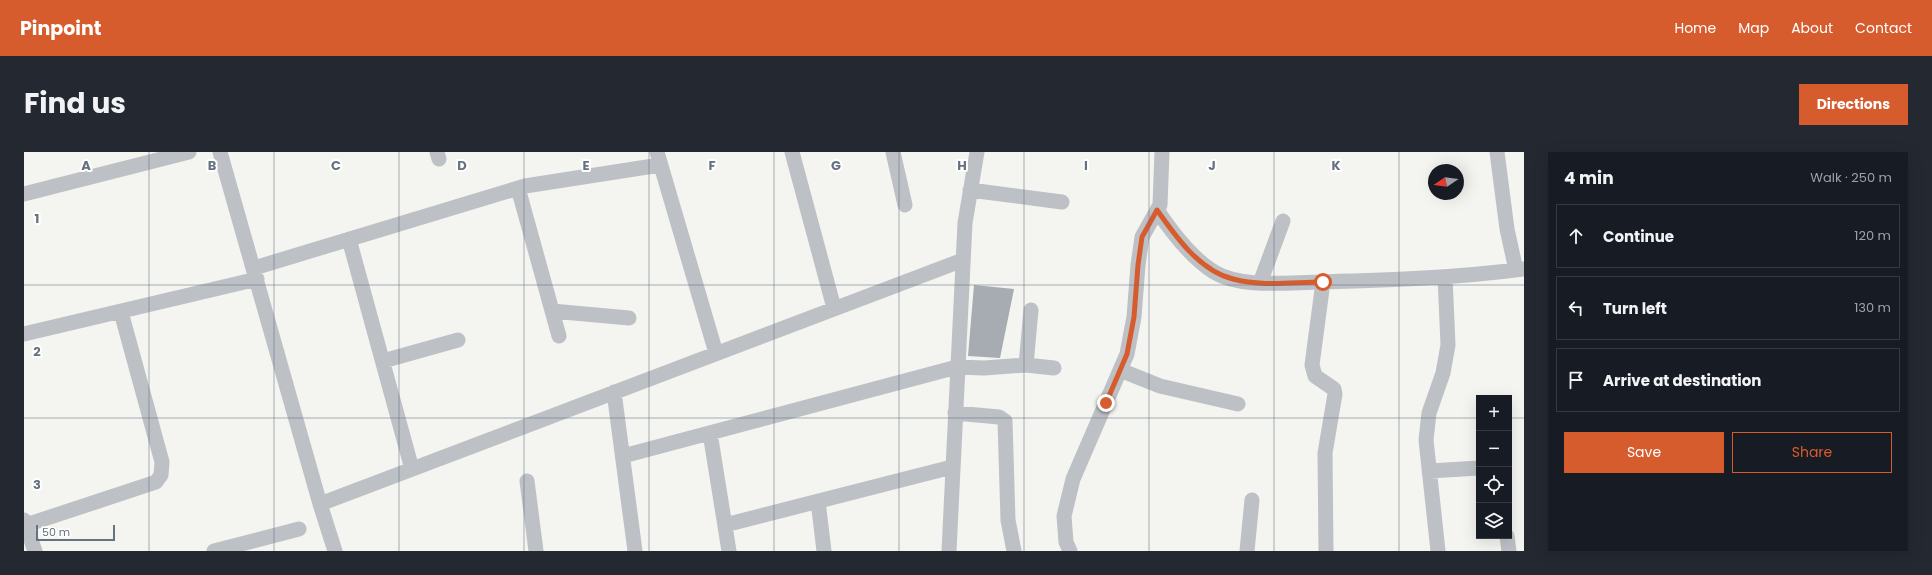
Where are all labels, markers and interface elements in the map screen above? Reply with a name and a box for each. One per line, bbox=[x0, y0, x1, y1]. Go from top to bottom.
text: Pinpoint bbox=[20, 15, 101, 42]
text: Home bbox=[1674, 18, 1716, 38]
text: Map bbox=[1738, 18, 1769, 38]
text: About bbox=[1791, 18, 1833, 38]
text: Contact bbox=[1855, 18, 1912, 38]
text: Find us bbox=[24, 84, 126, 123]
button: Directions bbox=[1799, 84, 1908, 125]
text: A bbox=[81, 156, 91, 175]
text: B bbox=[208, 156, 217, 175]
text: C bbox=[331, 156, 341, 175]
text: D bbox=[457, 156, 467, 175]
text: E bbox=[582, 156, 590, 175]
text: F bbox=[708, 156, 716, 175]
text: G bbox=[831, 156, 841, 175]
text: H bbox=[957, 156, 967, 175]
text: I bbox=[1084, 156, 1088, 175]
text: J bbox=[1208, 156, 1216, 175]
text: K bbox=[1331, 156, 1341, 175]
north arrow bbox=[1428, 164, 1464, 200]
text: 4 min bbox=[1564, 166, 1614, 190]
text: Walk · 250 m bbox=[1810, 168, 1892, 187]
text: 1 bbox=[35, 209, 39, 228]
icon: ahead bbox=[1565, 225, 1587, 247]
text: Continue bbox=[1603, 226, 1674, 247]
text: 120 m bbox=[1854, 226, 1891, 245]
route start bbox=[1314, 273, 1332, 291]
icon: left bbox=[1565, 297, 1587, 319]
text: Turn left bbox=[1603, 298, 1667, 319]
text: 130 m bbox=[1854, 298, 1891, 317]
text: 2 bbox=[33, 342, 41, 361]
icon: arrive bbox=[1565, 369, 1587, 391]
text: Arrive at destination bbox=[1603, 370, 1761, 391]
route end bbox=[1097, 394, 1115, 412]
map controls bbox=[1476, 395, 1512, 539]
button: + bbox=[1476, 395, 1512, 431]
button: − bbox=[1476, 431, 1512, 467]
button: Save bbox=[1564, 432, 1724, 473]
button: Share bbox=[1732, 432, 1892, 473]
button: locate bbox=[1476, 467, 1512, 503]
text: 3 bbox=[33, 475, 41, 494]
button: layers bbox=[1476, 503, 1512, 539]
scale bar bbox=[36, 523, 115, 542]
text: 50 m bbox=[42, 524, 70, 540]

